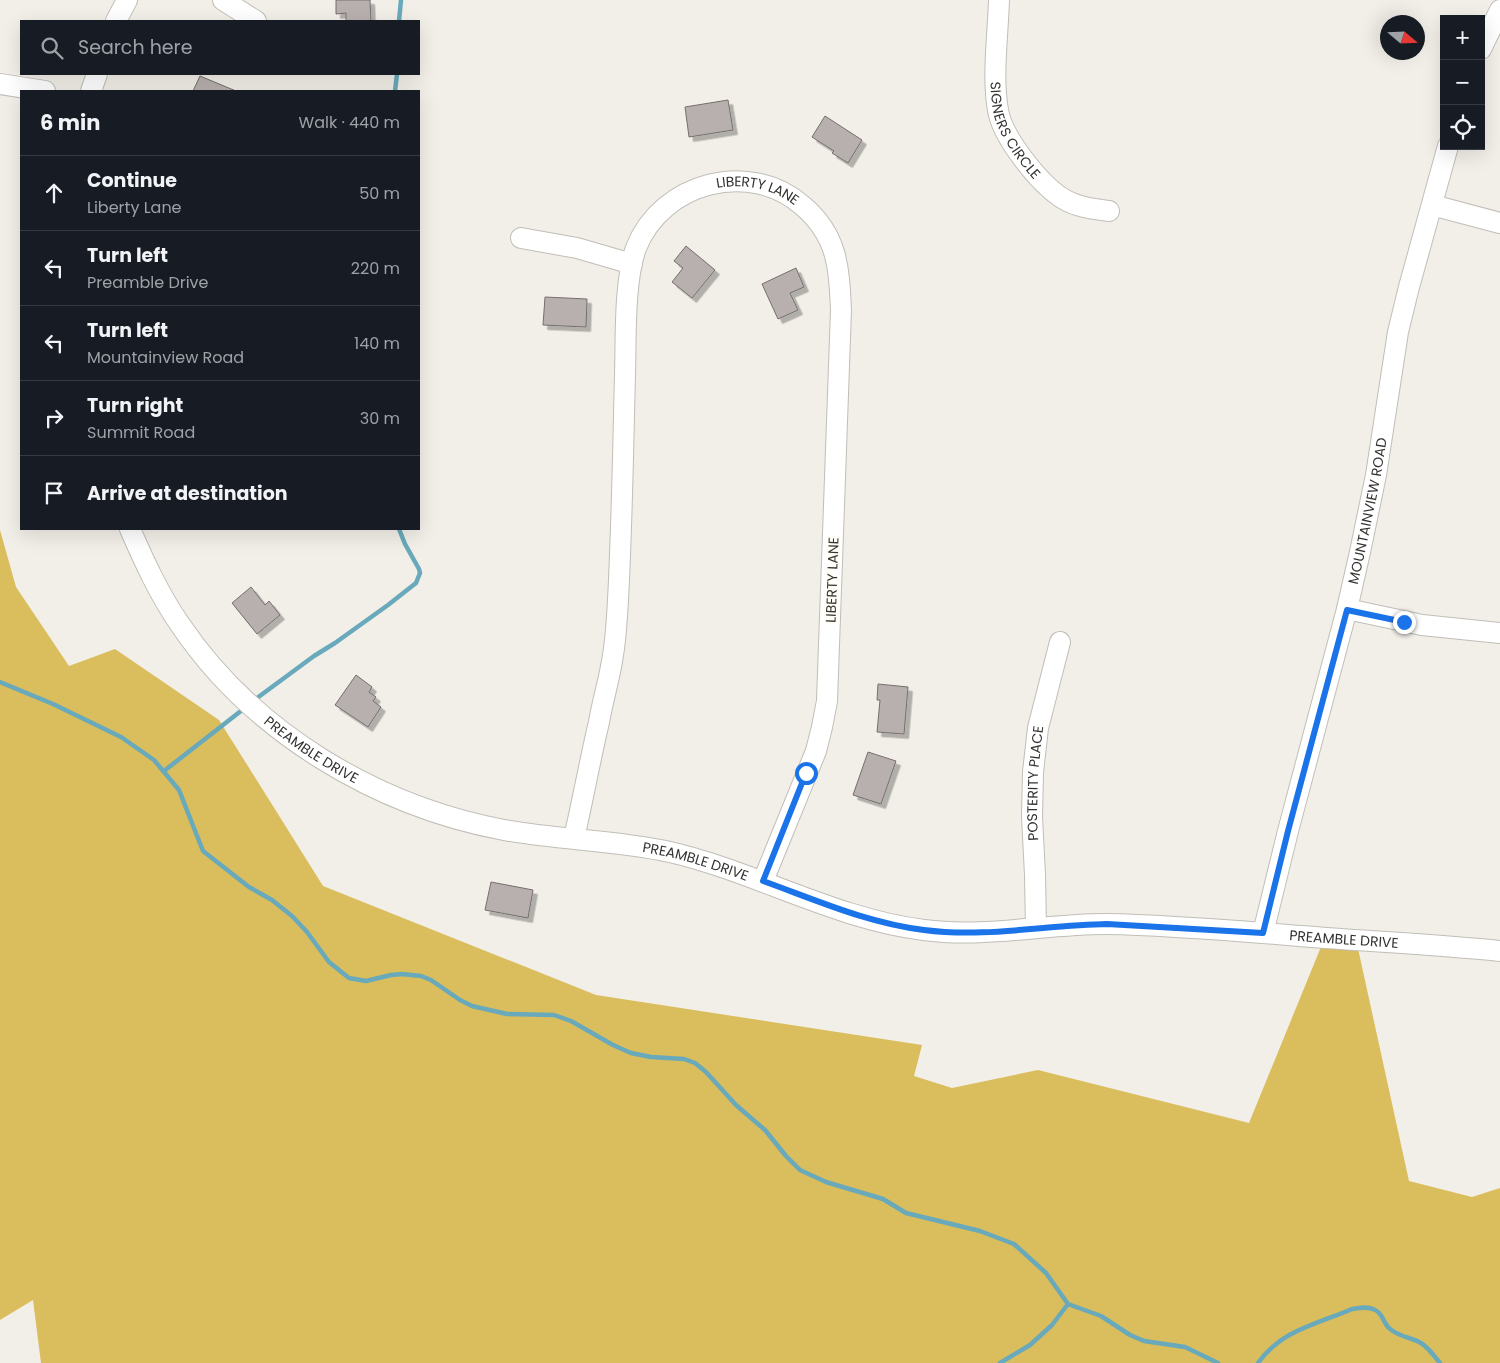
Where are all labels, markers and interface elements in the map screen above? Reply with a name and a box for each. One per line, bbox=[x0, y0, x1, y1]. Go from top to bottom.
north arrow bbox=[1380, 15, 1425, 60]
map controls bbox=[1440, 15, 1485, 150]
button: + bbox=[1440, 15, 1485, 60]
search box bbox=[20, 20, 420, 75]
icon: search bbox=[38, 34, 66, 62]
text: Search here bbox=[78, 34, 192, 61]
button: − bbox=[1440, 60, 1485, 105]
street label: SIGNERS CIRCLE bbox=[985, 81, 1045, 183]
button: locate bbox=[1440, 105, 1485, 150]
text: 6 min bbox=[40, 108, 100, 137]
text: Walk · 440 m bbox=[299, 111, 400, 134]
text: Continue bbox=[87, 167, 177, 194]
street label: LIBERTY LANE bbox=[715, 171, 803, 210]
icon: ahead bbox=[40, 179, 68, 207]
text: 50 m bbox=[359, 182, 400, 205]
text: Liberty Lane bbox=[87, 196, 182, 219]
text: Turn left bbox=[87, 242, 168, 269]
icon: left bbox=[40, 254, 68, 282]
text: 220 m bbox=[351, 257, 400, 280]
text: Preamble Drive bbox=[87, 271, 209, 294]
text: Turn left bbox=[87, 317, 168, 344]
icon: left bbox=[40, 329, 68, 357]
text: 140 m bbox=[354, 332, 400, 355]
text: Mountainview Road bbox=[87, 346, 244, 369]
text: Turn right bbox=[87, 392, 183, 419]
icon: right bbox=[40, 404, 68, 432]
text: 30 m bbox=[360, 407, 400, 430]
text: Summit Road bbox=[87, 421, 195, 444]
street label: MOUNTAINVIEW ROAD bbox=[1343, 436, 1392, 586]
icon: arrive bbox=[40, 479, 68, 507]
text: Arrive at destination bbox=[87, 480, 288, 507]
street label: LIBERTY LANE bbox=[821, 537, 843, 623]
route end bbox=[1393, 611, 1416, 634]
street label: PREAMBLE DRIVE bbox=[260, 711, 362, 788]
street label: POSTERITY PLACE bbox=[1022, 725, 1048, 841]
route start bbox=[795, 762, 818, 785]
street label: PREAMBLE DRIVE bbox=[641, 837, 751, 886]
street label: PREAMBLE DRIVE bbox=[1289, 925, 1399, 953]

